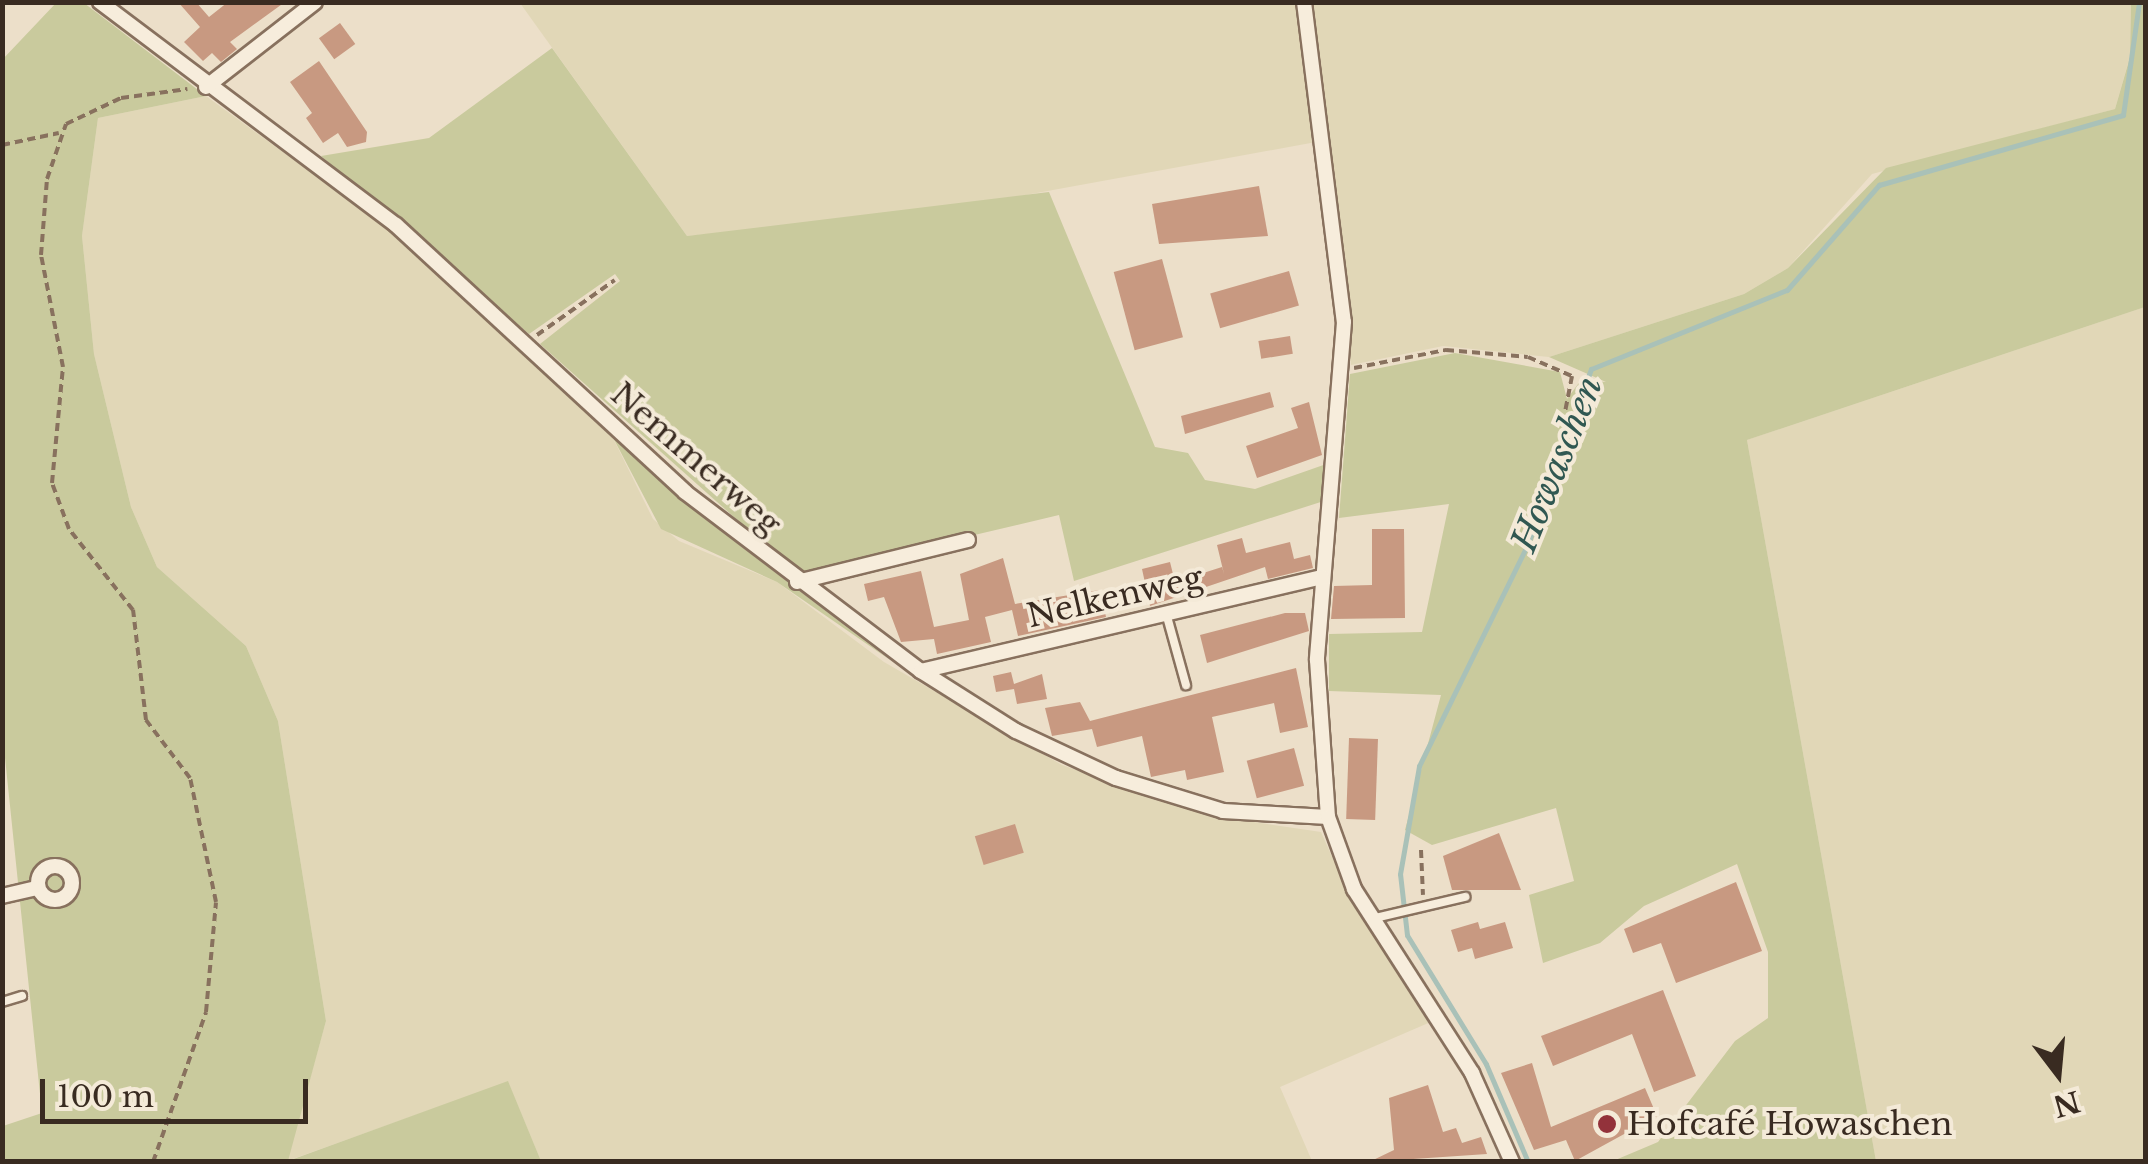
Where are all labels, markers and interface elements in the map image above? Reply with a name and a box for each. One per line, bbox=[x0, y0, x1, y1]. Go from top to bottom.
water label: Howaschen bbox=[1503, 370, 1611, 558]
street label: Nemmerweg bbox=[603, 375, 789, 543]
street label: Nelkenweg bbox=[1023, 558, 1207, 636]
north arrow bbox=[2008, 1024, 2108, 1124]
scale bar bbox=[45, 1059, 312, 1121]
text: 100 m bbox=[57, 1078, 154, 1115]
text: N bbox=[2049, 1083, 2084, 1124]
place label: Hofcafé Howaschen bbox=[1627, 1105, 1953, 1143]
marker: Hofcafé Howaschen bbox=[1596, 1113, 1618, 1135]

